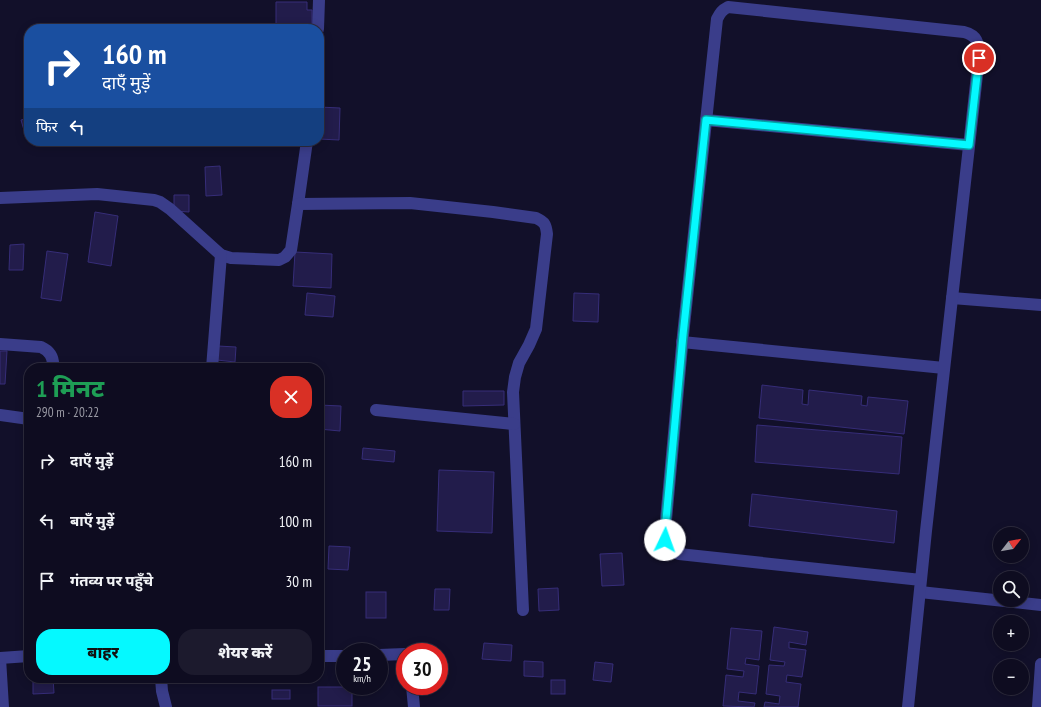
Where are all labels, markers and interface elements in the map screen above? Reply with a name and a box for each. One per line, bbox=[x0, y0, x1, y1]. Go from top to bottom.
text: 160 m bbox=[102, 35, 166, 72]
icon: right bbox=[36, 40, 88, 92]
pin bbox=[962, 41, 996, 75]
icon: arrive bbox=[968, 47, 990, 69]
text: दाएँ मुड़ें bbox=[102, 71, 150, 94]
icon: left bbox=[66, 116, 88, 138]
text: फिर bbox=[36, 117, 58, 136]
text: 1 मिनट bbox=[36, 373, 104, 404]
button: close bbox=[270, 376, 312, 418]
text: 290 m · 20:22 bbox=[36, 404, 99, 421]
icon: right bbox=[36, 450, 58, 472]
text: दाएँ मुड़ें bbox=[70, 451, 113, 470]
text: 160 m bbox=[279, 452, 312, 471]
icon: left bbox=[36, 510, 58, 532]
text: बाएँ मुड़ें bbox=[70, 511, 114, 530]
text: 100 m bbox=[279, 512, 312, 531]
position arrow bbox=[644, 519, 686, 561]
north arrow bbox=[993, 527, 1029, 563]
map controls bbox=[993, 527, 1029, 695]
icon: arrive bbox=[36, 570, 58, 592]
text: गंतव्य पर पहुँचे bbox=[70, 571, 153, 590]
button: search bbox=[993, 571, 1029, 607]
text: 30 m bbox=[286, 572, 312, 591]
button: + bbox=[993, 615, 1029, 651]
button: बाहर bbox=[36, 629, 170, 675]
button: शेयर करें bbox=[178, 629, 312, 675]
speed limit sign: 30 bbox=[396, 643, 448, 695]
text: 25 bbox=[352, 651, 372, 677]
button: − bbox=[993, 659, 1029, 695]
text: km/h bbox=[353, 672, 371, 685]

